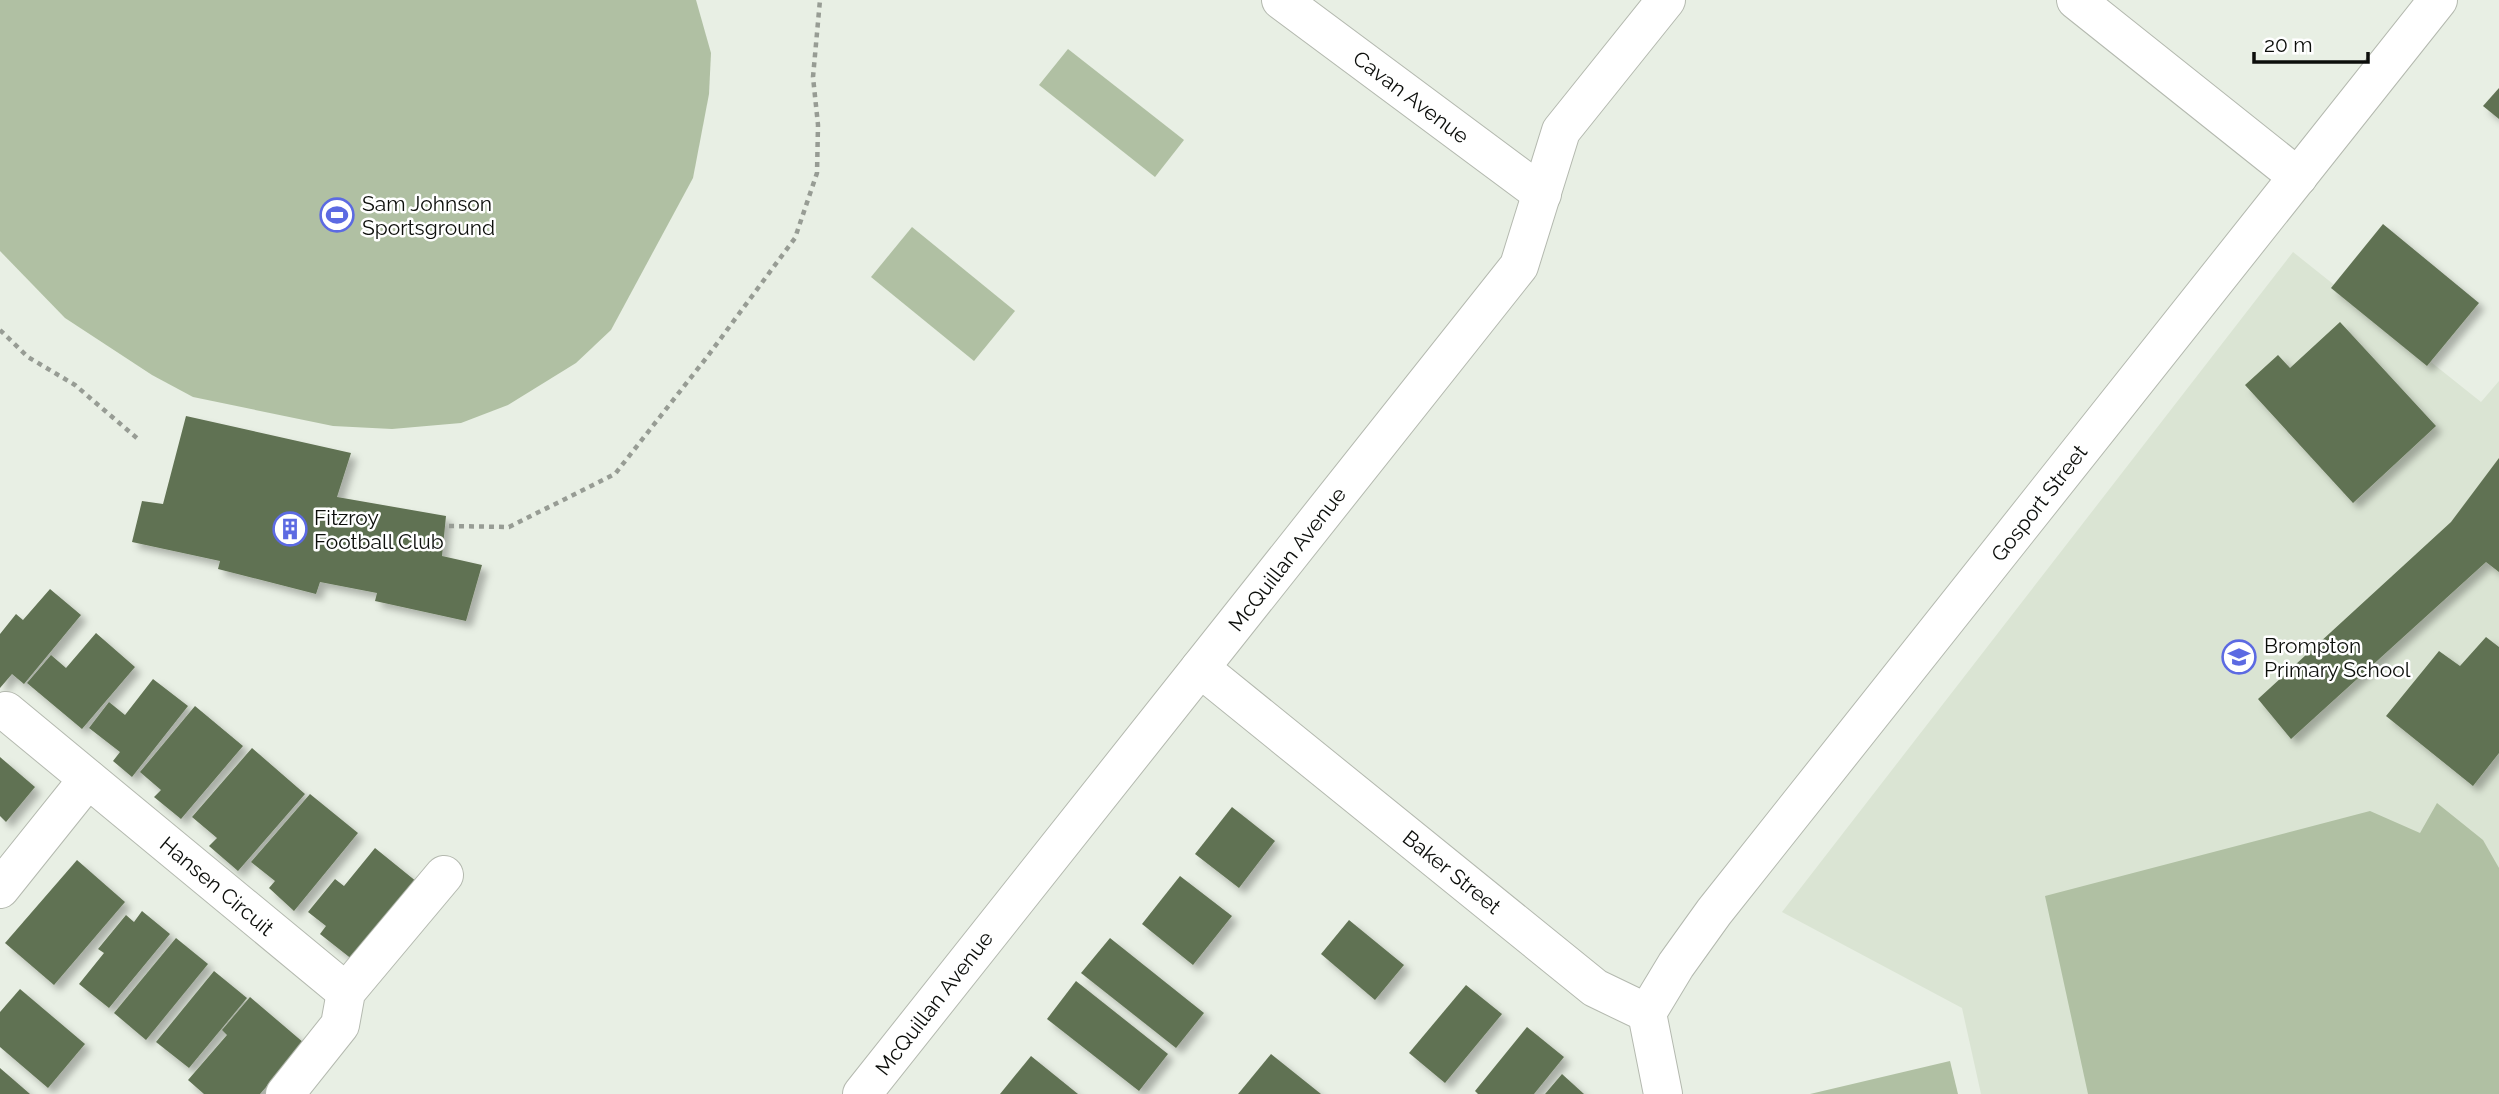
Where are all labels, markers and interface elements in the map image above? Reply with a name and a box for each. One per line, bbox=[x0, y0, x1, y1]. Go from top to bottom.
scale bar bbox=[2254, 21, 2368, 65]
text: 20 m bbox=[2264, 32, 2312, 57]
street label: Cavan Avenue bbox=[1348, 45, 1474, 149]
place label: Sam Johnson Sportsground bbox=[362, 191, 495, 240]
sports icon: Sam Johnson Sportsground bbox=[318, 196, 356, 234]
street label: Gosport Street bbox=[1986, 440, 2092, 566]
street label: McQuillan Avenue bbox=[1223, 482, 1351, 636]
place label: Fitzroy Football Club bbox=[314, 505, 444, 554]
building icon: Fitzroy Football Club bbox=[271, 510, 309, 548]
place label: Brompton Primary School bbox=[2264, 633, 2411, 682]
school or university icon: Brompton Primary School bbox=[2220, 638, 2258, 676]
street label: Baker Street bbox=[1398, 825, 1506, 919]
street label: Hansen Circuit bbox=[155, 831, 279, 941]
street label: McQuillan Avenue bbox=[870, 926, 998, 1080]

